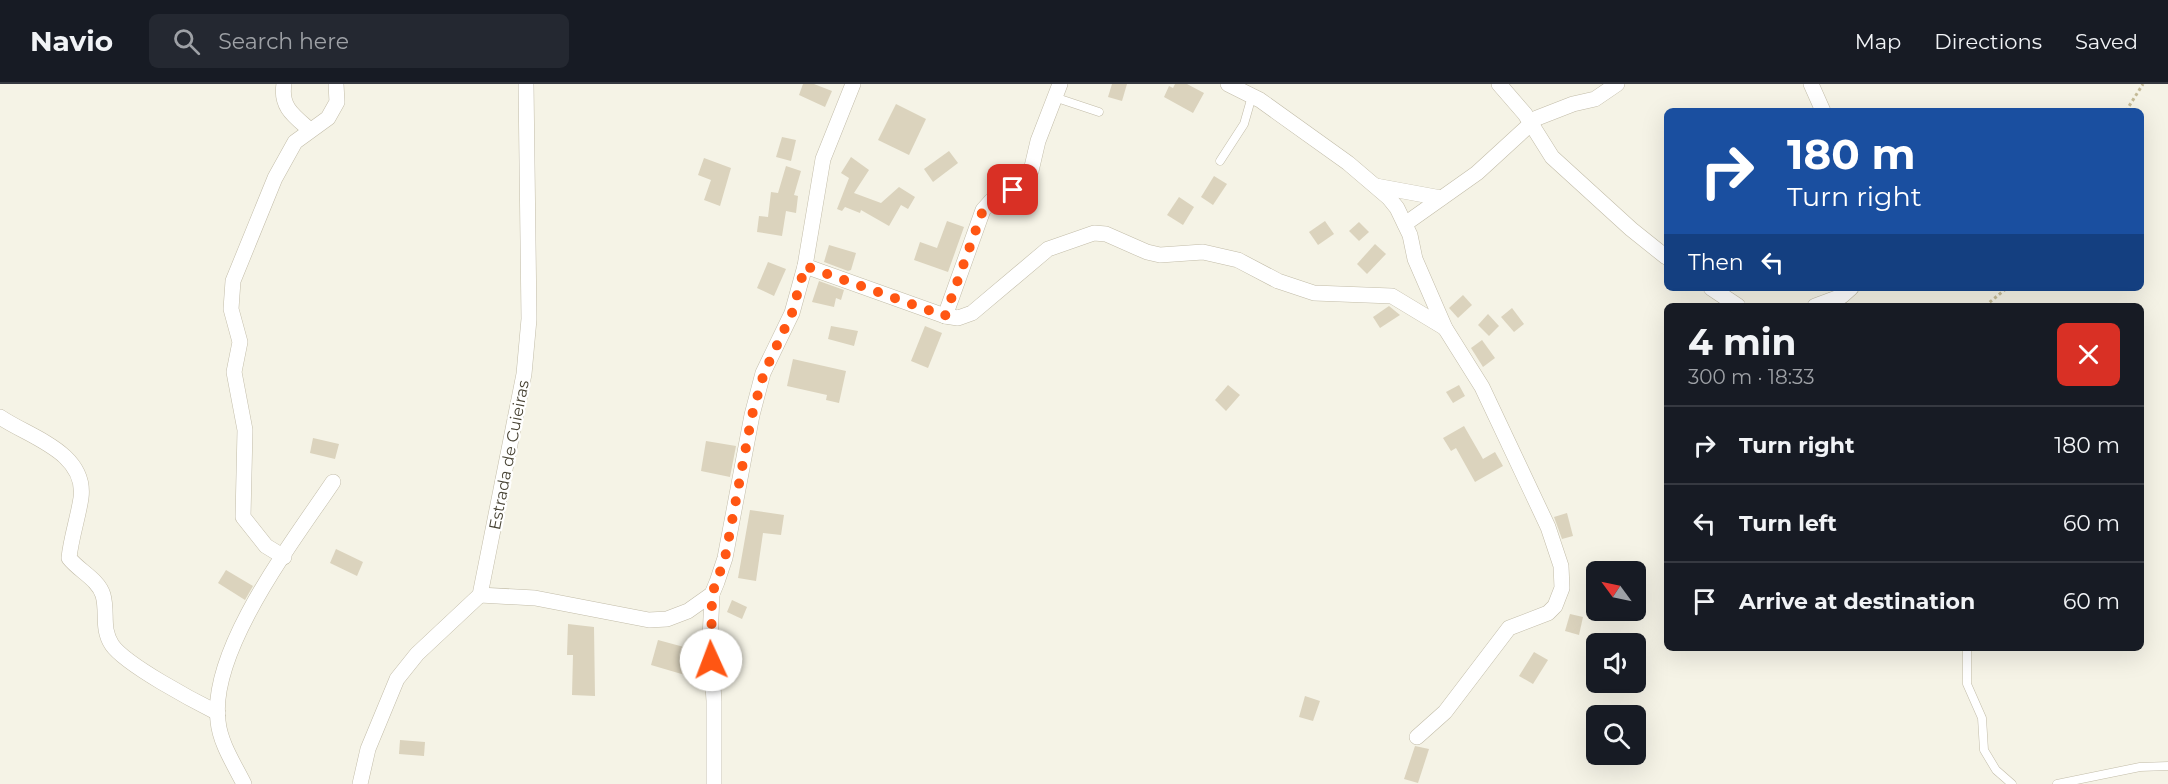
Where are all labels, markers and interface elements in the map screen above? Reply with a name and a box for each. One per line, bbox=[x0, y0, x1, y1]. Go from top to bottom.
search box bbox=[149, 14, 569, 68]
text: Navio bbox=[30, 24, 113, 58]
icon: search bbox=[170, 25, 203, 58]
text: Search here bbox=[218, 28, 349, 55]
text: Map bbox=[1855, 29, 1901, 54]
text: Directions bbox=[1934, 29, 2042, 54]
text: Saved bbox=[2075, 29, 2138, 54]
text: 180 m bbox=[1787, 128, 1916, 180]
icon: right bbox=[1688, 132, 1766, 210]
pin bbox=[987, 164, 1038, 215]
icon: arrive bbox=[996, 173, 1029, 206]
text: Turn right bbox=[1787, 180, 1922, 213]
icon: left bbox=[1756, 246, 1789, 279]
text: Then bbox=[1688, 249, 1744, 276]
text: 4 min bbox=[1688, 320, 1796, 364]
button: close bbox=[2057, 323, 2120, 386]
text: 300 m · 18:33 bbox=[1688, 365, 1814, 389]
street label: Estrada de Cuieiras bbox=[485, 378, 533, 532]
icon: right bbox=[1688, 429, 1721, 462]
text: Turn right bbox=[1739, 432, 1854, 459]
text: 180 m bbox=[2054, 432, 2120, 459]
icon: left bbox=[1688, 507, 1721, 540]
text: Turn left bbox=[1739, 510, 1837, 537]
text: 60 m bbox=[2063, 510, 2120, 537]
north arrow bbox=[1586, 561, 1646, 621]
map controls bbox=[1586, 561, 1646, 765]
icon: arrive bbox=[1688, 585, 1721, 618]
text: Arrive at destination bbox=[1739, 588, 1975, 615]
text: 60 m bbox=[2063, 588, 2120, 615]
position arrow bbox=[679, 628, 743, 692]
button: sound bbox=[1586, 633, 1646, 693]
button: search bbox=[1586, 705, 1646, 765]

